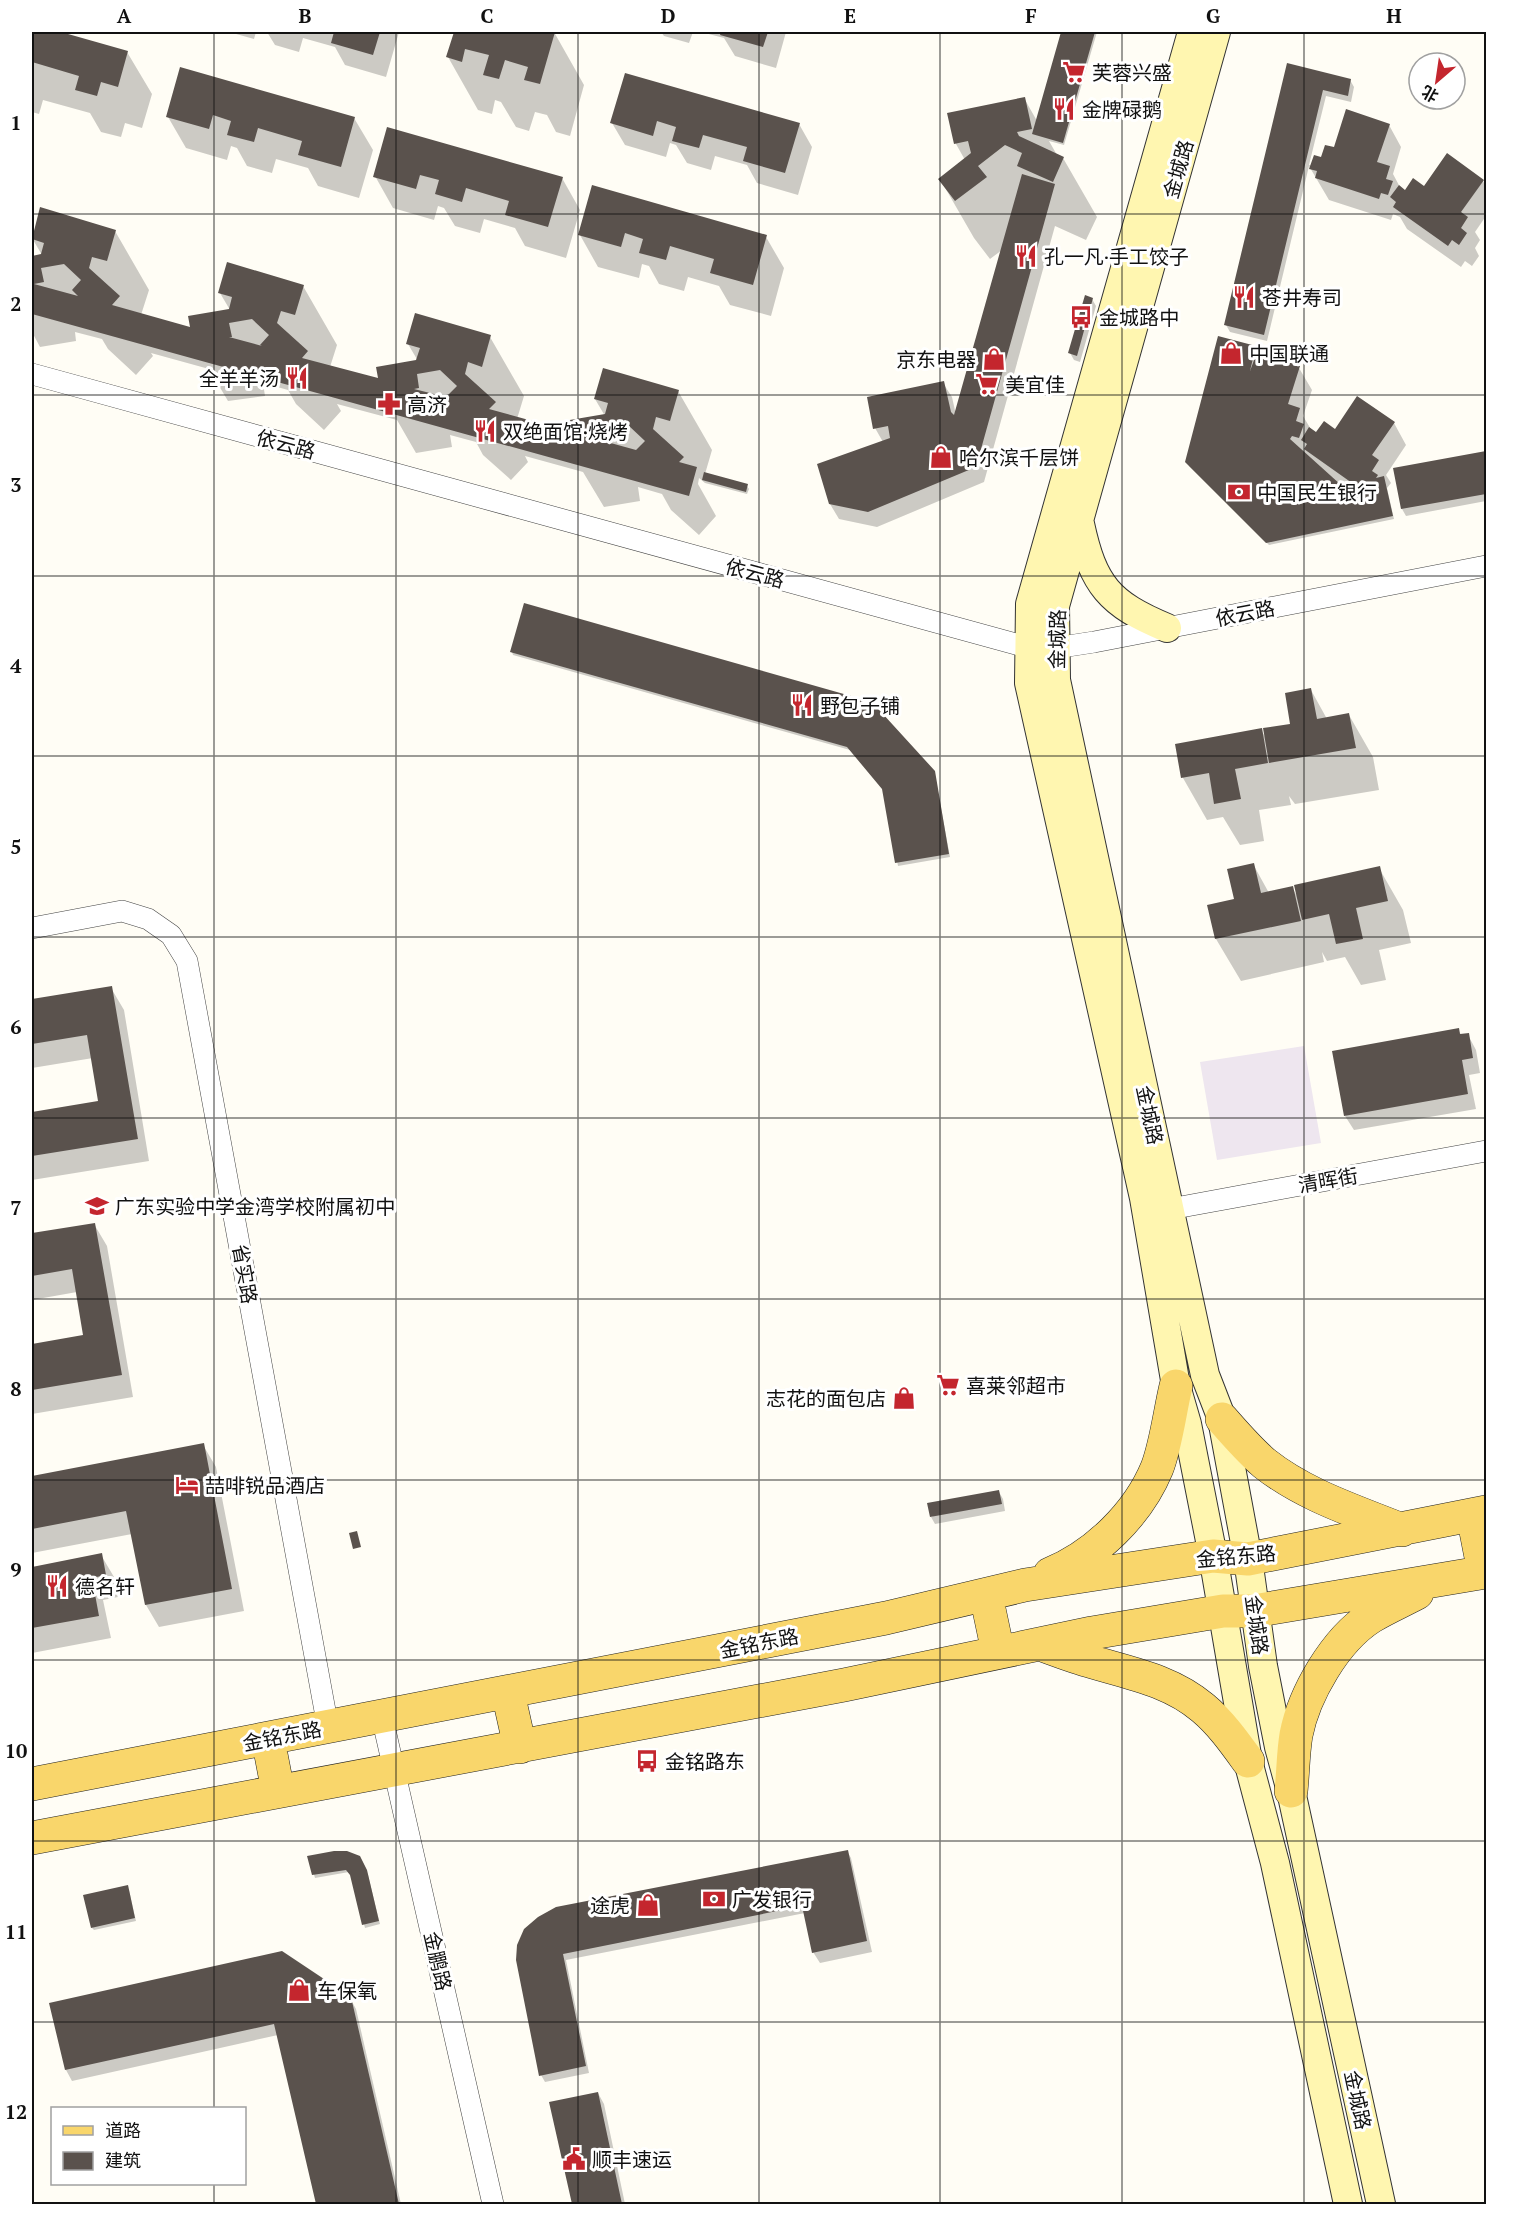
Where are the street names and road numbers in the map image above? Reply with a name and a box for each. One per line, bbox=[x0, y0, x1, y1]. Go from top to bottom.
street label: 金城路 bbox=[1157, 136, 1199, 202]
street label: 依云路 bbox=[254, 423, 318, 465]
street label: 依云路 bbox=[723, 552, 787, 594]
street label: 依云路 bbox=[1213, 594, 1277, 632]
street label: 金城路 bbox=[1043, 609, 1071, 669]
street label: 金城路 bbox=[1131, 1083, 1169, 1147]
street label: 清晖街 bbox=[1296, 1161, 1360, 1199]
street label: 省实路 bbox=[226, 1242, 264, 1306]
street label: 金铭东路 bbox=[1195, 1539, 1277, 1573]
street label: 金城路 bbox=[1239, 1593, 1275, 1657]
street label: 金铭东路 bbox=[717, 1622, 801, 1664]
street label: 金铭东路 bbox=[240, 1715, 324, 1757]
street label: 金鹏路 bbox=[418, 1929, 458, 1993]
street label: 金城路 bbox=[1339, 2068, 1377, 2132]

